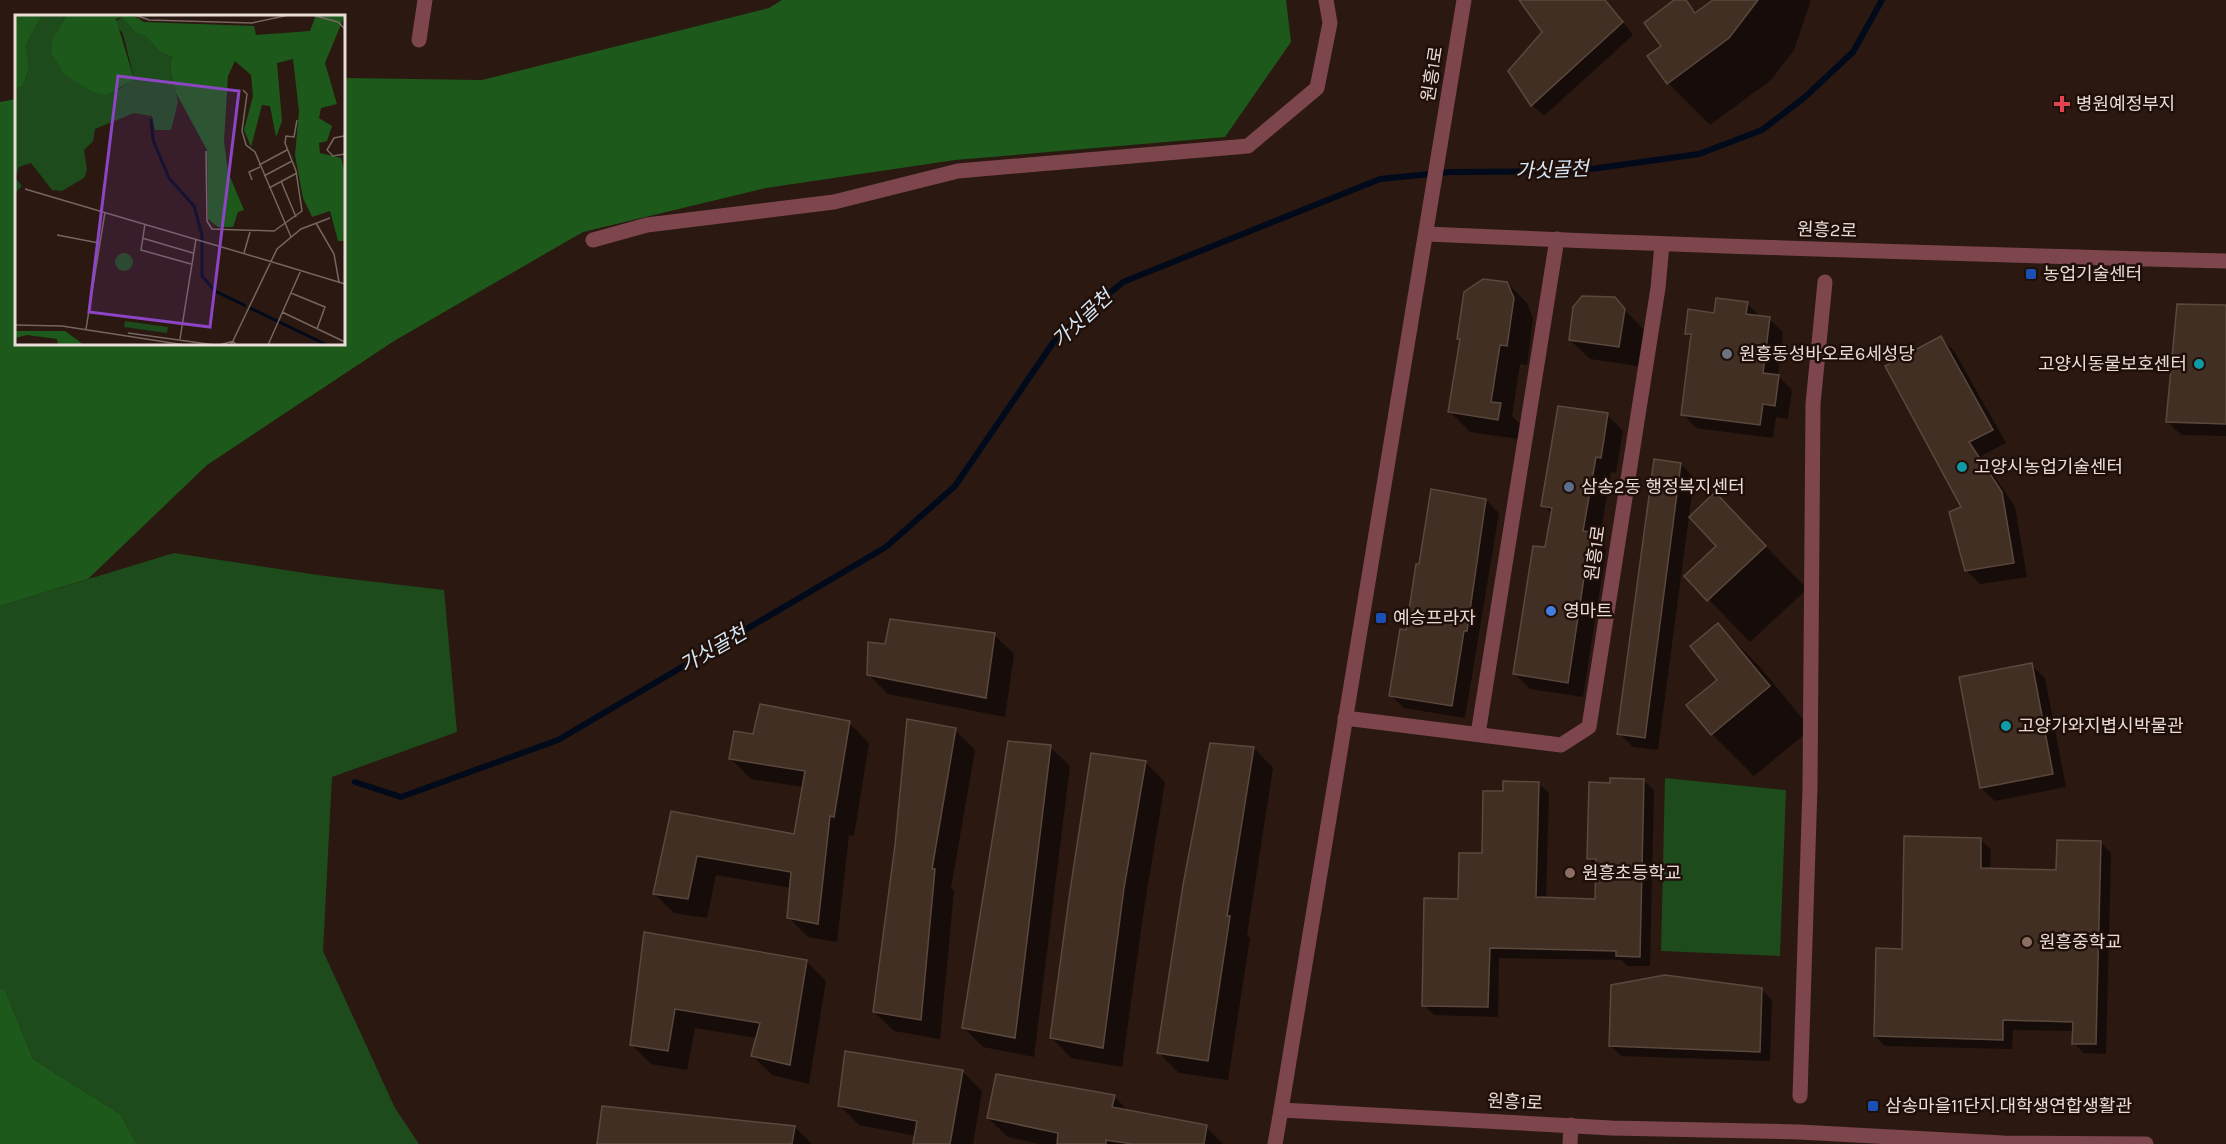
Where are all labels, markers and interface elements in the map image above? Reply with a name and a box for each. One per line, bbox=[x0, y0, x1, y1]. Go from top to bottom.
inset map bbox=[15, 15, 345, 345]
street label: 원흥1로 bbox=[1417, 45, 1447, 103]
place label: 병원예정부지 bbox=[2076, 93, 2175, 115]
marker: 병원예정부지 bbox=[2053, 95, 2071, 113]
water label: 가싯골천 bbox=[1515, 157, 1592, 183]
street label: 원흥2로 bbox=[1797, 218, 1857, 242]
place label: 농업기술센터 bbox=[2043, 263, 2142, 285]
marker: 농업기술센터 bbox=[2024, 267, 2038, 281]
water label: 가싯골천 bbox=[1047, 284, 1119, 353]
place label: 원흥동성바오로6세성당 bbox=[1739, 343, 1915, 365]
marker: 원흥동성바오로6세성당 bbox=[1720, 347, 1734, 361]
place label: 고양시동물보호센터 bbox=[2038, 353, 2187, 375]
marker: 고양시동물보호센터 bbox=[2192, 357, 2206, 371]
place label: 고양시농업기술센터 bbox=[1974, 456, 2123, 478]
marker: 고양시농업기술센터 bbox=[1955, 460, 1969, 474]
place label: 삼송2동 행정복지센터 bbox=[1581, 476, 1745, 498]
marker: 삼송2동 행정복지센터 bbox=[1562, 480, 1576, 494]
street label: 원흥1로 bbox=[1580, 524, 1610, 582]
place label: 영마트 bbox=[1563, 600, 1613, 622]
marker: 영마트 bbox=[1544, 604, 1558, 618]
place label: 예승프라자 bbox=[1393, 607, 1476, 629]
marker: 예승프라자 bbox=[1374, 611, 1388, 625]
water label: 가싯골천 bbox=[675, 619, 753, 677]
place label: 고양가와지볍시박물관 bbox=[2018, 715, 2184, 737]
marker: 고양가와지볍시박물관 bbox=[1999, 719, 2013, 733]
place label: 원흥초등학교 bbox=[1582, 862, 1681, 884]
marker: 원흥초등학교 bbox=[1563, 866, 1577, 880]
place label: 원흥중학교 bbox=[2039, 931, 2122, 953]
marker: 원흥중학교 bbox=[2020, 935, 2034, 949]
street label: 원흥1로 bbox=[1487, 1090, 1543, 1114]
place label: 삼송마을11단지.대학생연합생활관 bbox=[1885, 1095, 2132, 1117]
marker: 삼송마을11단지.대학생연합생활관 bbox=[1866, 1099, 1880, 1113]

